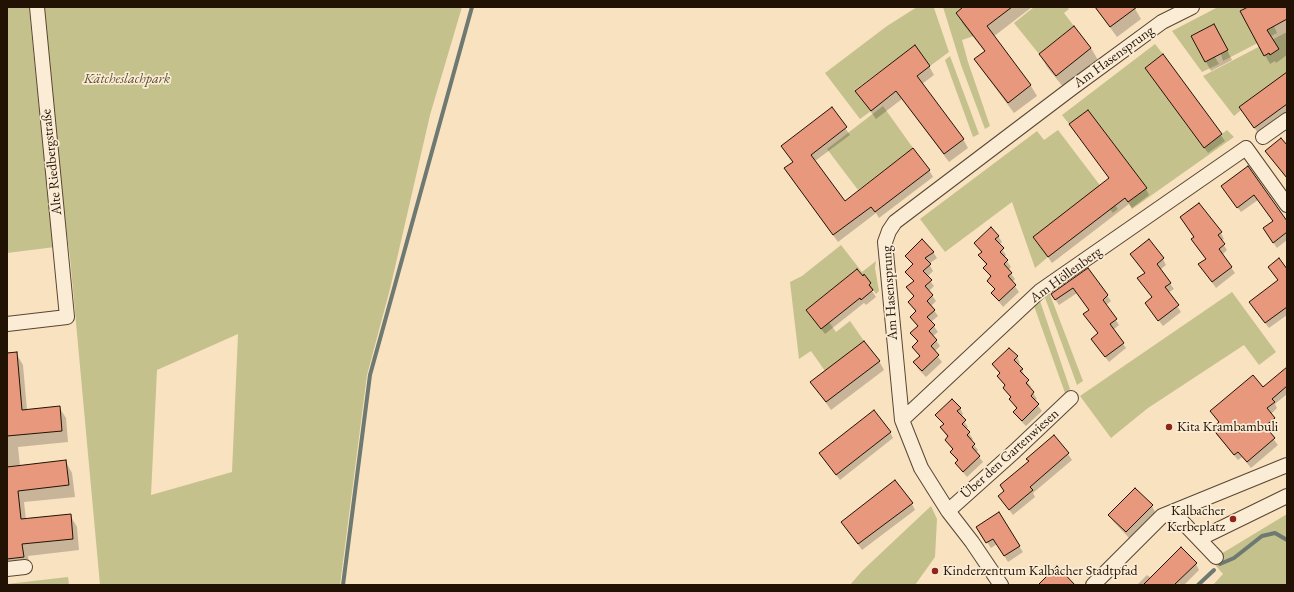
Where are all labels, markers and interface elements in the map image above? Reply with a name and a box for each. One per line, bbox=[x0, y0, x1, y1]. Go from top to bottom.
street label: Am Hasensprung bbox=[1071, 22, 1157, 92]
park label: Kätcheslachpark bbox=[84, 71, 170, 87]
street label: Alte Riedbergstraße bbox=[38, 108, 66, 216]
street label: Am Höllenberg bbox=[1027, 243, 1105, 307]
street label: Am Hasensprung bbox=[878, 245, 902, 341]
street label: Über den Gartenwiesen bbox=[957, 405, 1063, 503]
place label: Kita Krambambuli bbox=[1177, 419, 1278, 435]
marker: Kita Krambambuli bbox=[1164, 422, 1174, 432]
place label: Kalbacher Kerbeplatz bbox=[1167, 503, 1225, 536]
marker: Kalbacher Kerbeplatz bbox=[1228, 514, 1238, 524]
place label: Kinderzentrum Kalbacher Stadtpfad bbox=[943, 563, 1138, 579]
marker: Kinderzentrum Kalbacher Stadtpfad bbox=[930, 566, 940, 576]

